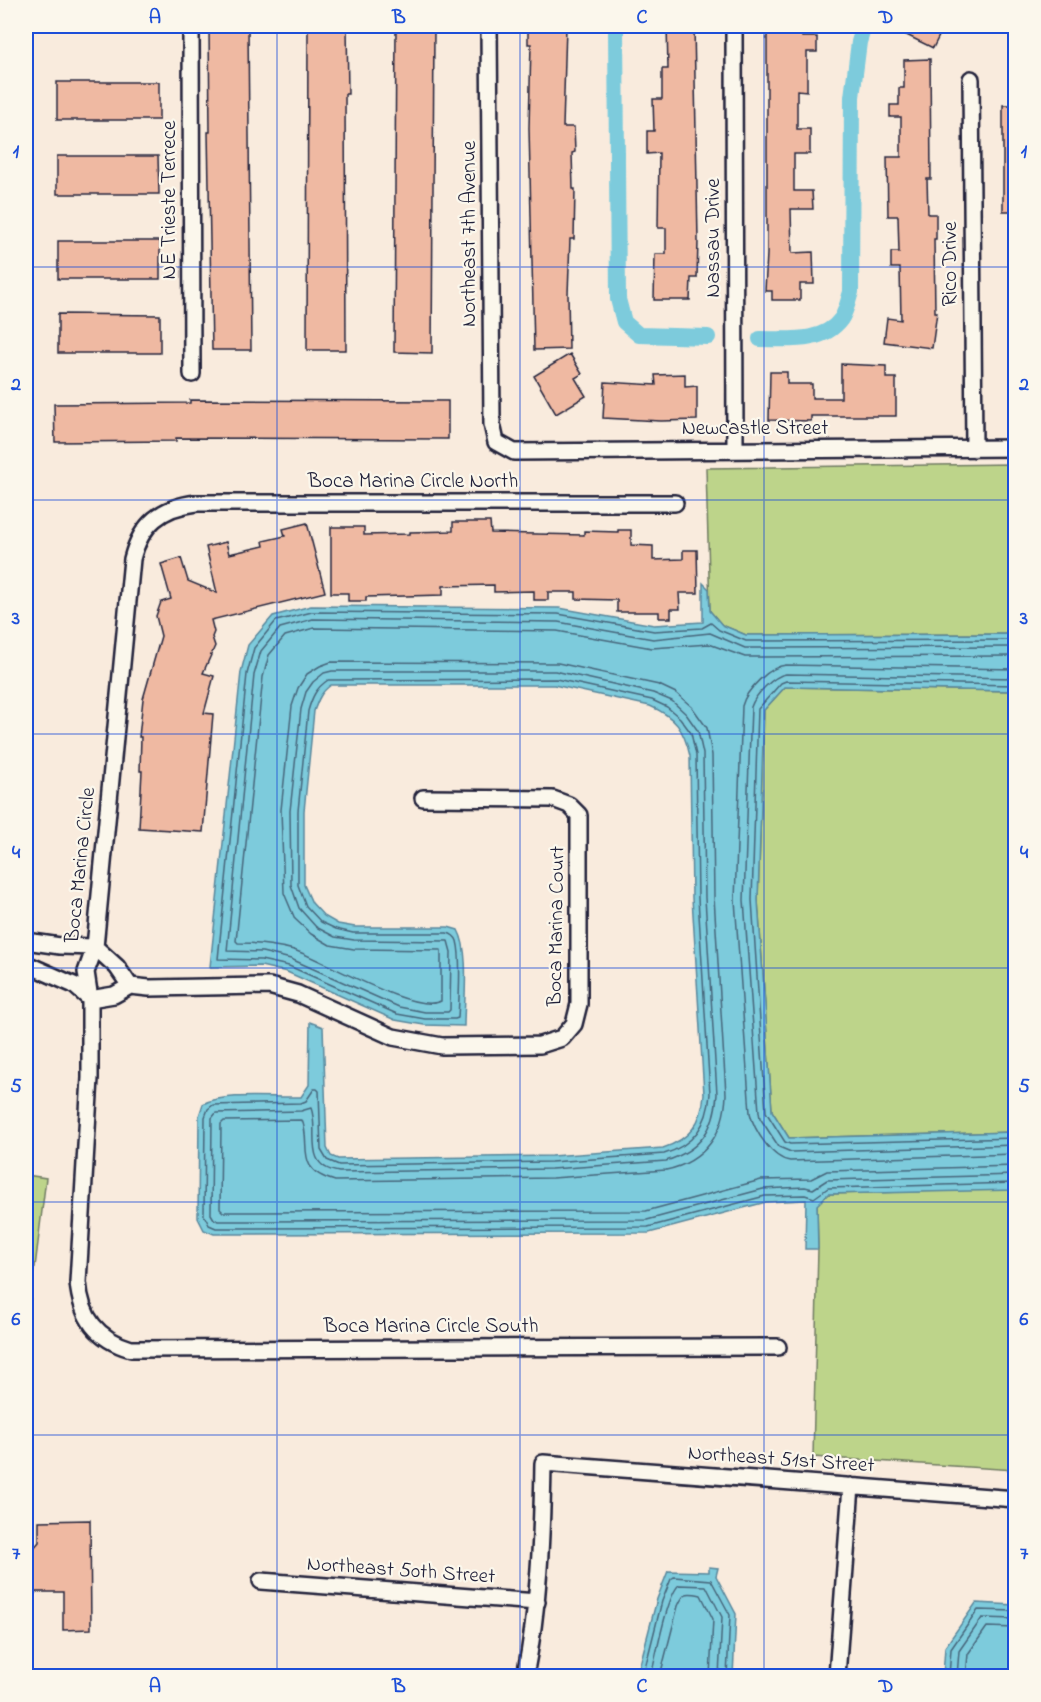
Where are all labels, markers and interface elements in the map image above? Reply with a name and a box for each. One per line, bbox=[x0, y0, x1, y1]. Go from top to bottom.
text: A bbox=[149, 4, 161, 33]
text: B bbox=[391, 4, 406, 33]
text: C bbox=[637, 4, 648, 33]
text: D bbox=[878, 4, 893, 33]
street label: NE Trieste Terrece bbox=[155, 120, 185, 279]
text: 1 bbox=[13, 138, 20, 167]
text: 1 bbox=[1021, 138, 1028, 167]
street label: Northeast 7th Avenue bbox=[455, 140, 485, 327]
street label: Nassau Drive bbox=[699, 178, 729, 298]
street label: Rico Drive bbox=[936, 221, 966, 306]
text: 2 bbox=[10, 371, 21, 400]
text: 2 bbox=[1018, 371, 1029, 400]
street label: Newcastle Street bbox=[682, 414, 828, 444]
street label: Boca Marina Circle North bbox=[307, 467, 518, 497]
text: 3 bbox=[11, 605, 20, 634]
text: 3 bbox=[1019, 605, 1028, 634]
street label: Boca Marina Circle bbox=[58, 785, 104, 945]
text: 4 bbox=[12, 839, 21, 868]
text: 4 bbox=[1020, 839, 1029, 868]
street label: Boca Marina Court bbox=[541, 846, 573, 1007]
text: 5 bbox=[10, 1073, 22, 1102]
text: 5 bbox=[1018, 1073, 1030, 1102]
text: 6 bbox=[12, 1306, 21, 1335]
text: 6 bbox=[1020, 1306, 1029, 1335]
street label: Boca Marina Circle South bbox=[323, 1312, 539, 1342]
street label: Northeast 51st Street bbox=[687, 1439, 875, 1481]
text: 7 bbox=[12, 1540, 21, 1569]
text: 7 bbox=[1020, 1540, 1029, 1569]
street label: Northeast 50th Street bbox=[306, 1549, 496, 1593]
text: A bbox=[149, 1673, 161, 1702]
text: B bbox=[391, 1673, 406, 1702]
text: C bbox=[637, 1673, 648, 1702]
text: D bbox=[878, 1673, 893, 1702]

